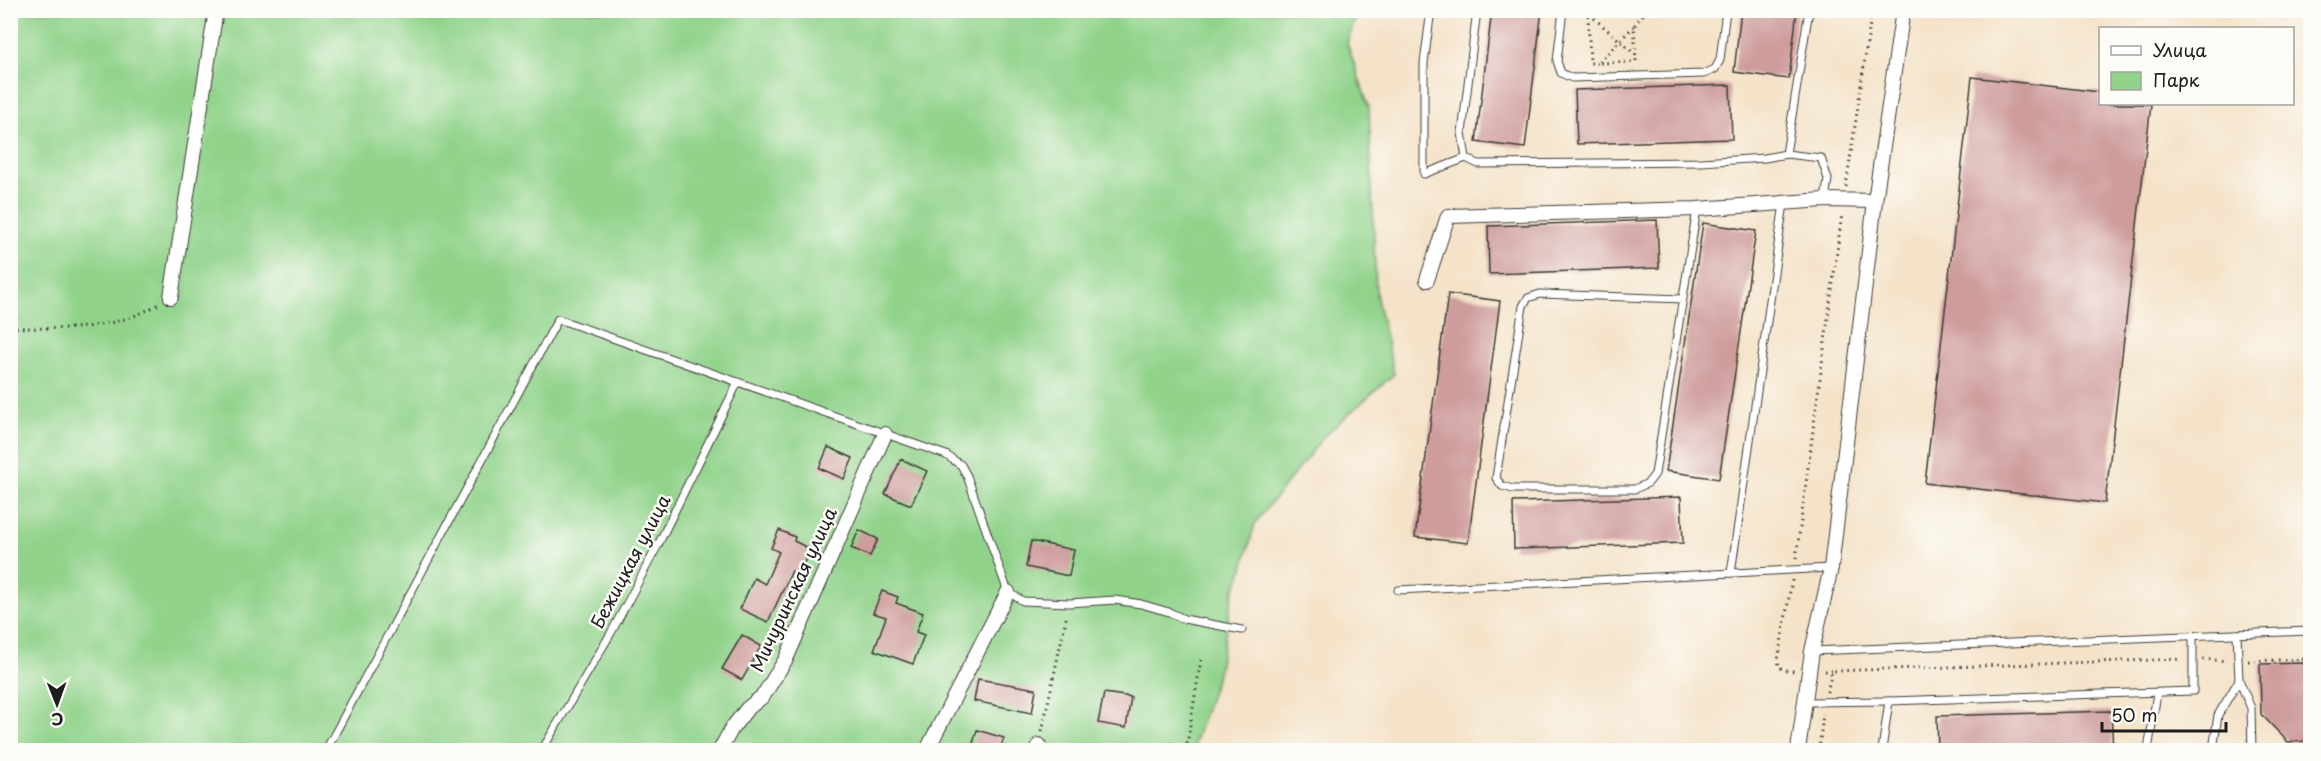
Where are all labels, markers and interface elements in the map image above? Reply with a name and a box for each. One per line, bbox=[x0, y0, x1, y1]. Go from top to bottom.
legend bbox=[2099, 27, 2294, 105]
text: Улица bbox=[2153, 36, 2207, 63]
text: Парк bbox=[2153, 66, 2200, 93]
street label: Бежицкая улица bbox=[583, 489, 677, 633]
street label: Мичуринская улица bbox=[743, 502, 843, 676]
north arrow bbox=[27, 674, 87, 734]
scale bar bbox=[2102, 695, 2226, 733]
text: 50 m bbox=[2111, 701, 2158, 728]
text: С bbox=[51, 708, 64, 732]

